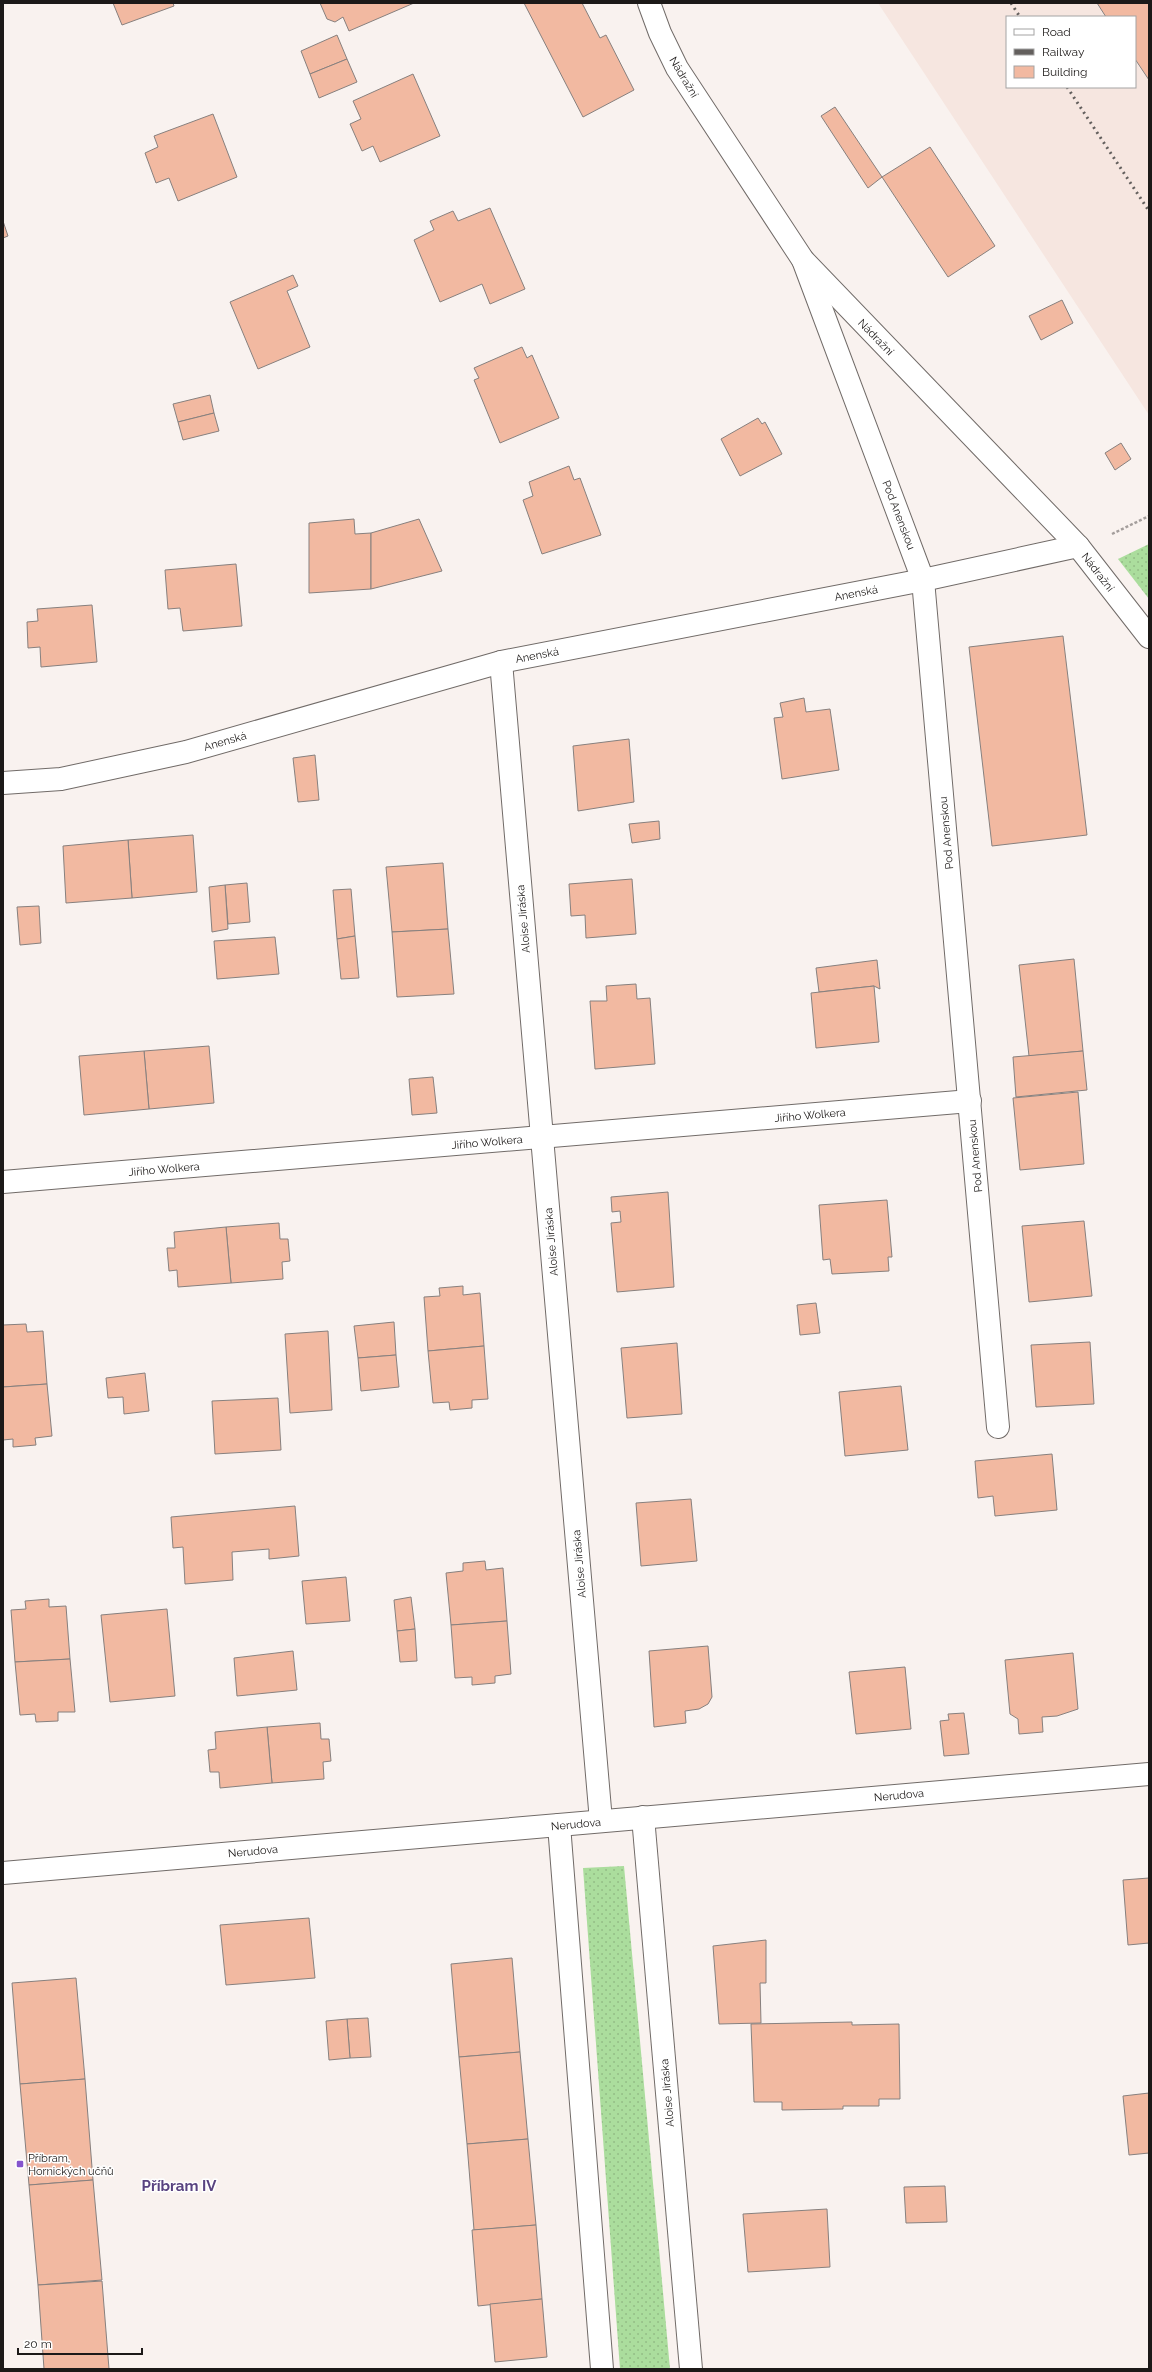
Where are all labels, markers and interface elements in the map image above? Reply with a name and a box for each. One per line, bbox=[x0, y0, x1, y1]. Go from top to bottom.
legend bbox=[1006, 16, 1136, 88]
text: Road bbox=[1042, 25, 1071, 39]
text: Railway bbox=[1042, 45, 1085, 59]
street label: Nádražní bbox=[666, 54, 701, 101]
text: Building bbox=[1042, 65, 1088, 79]
street label: Nádražní bbox=[855, 317, 896, 359]
street label: Pod Anenskou bbox=[879, 479, 918, 552]
street label: Nádražní bbox=[1079, 550, 1117, 595]
street label: Anenská bbox=[833, 583, 879, 604]
street label: Anenská bbox=[514, 645, 560, 666]
street label: Anenská bbox=[202, 729, 248, 754]
street label: Pod Anenskou bbox=[937, 796, 956, 870]
street label: Aloise Jiráska bbox=[514, 884, 533, 954]
street label: Jiřího Wolkera bbox=[774, 1106, 846, 1125]
street label: Pod Anenskou bbox=[966, 1119, 985, 1193]
street label: Jiřího Wolkera bbox=[451, 1133, 523, 1152]
street label: Jiřího Wolkera bbox=[128, 1160, 200, 1179]
street label: Aloise Jiráska bbox=[542, 1207, 561, 1277]
street label: Aloise Jiráska bbox=[570, 1529, 589, 1599]
street label: Nerudova bbox=[873, 1787, 925, 1804]
street label: Nerudova bbox=[550, 1816, 602, 1833]
street label: Nerudova bbox=[227, 1843, 279, 1860]
street label: Aloise Jiráska bbox=[658, 2058, 677, 2128]
place label: Příbram, Hornických učňů bbox=[28, 2152, 114, 2178]
marker: Příbram, Hornických učňů bbox=[15, 2159, 25, 2169]
district label: Příbram IV bbox=[142, 2177, 217, 2195]
scale bar bbox=[18, 2330, 142, 2356]
text: 20 m bbox=[24, 2337, 52, 2351]

